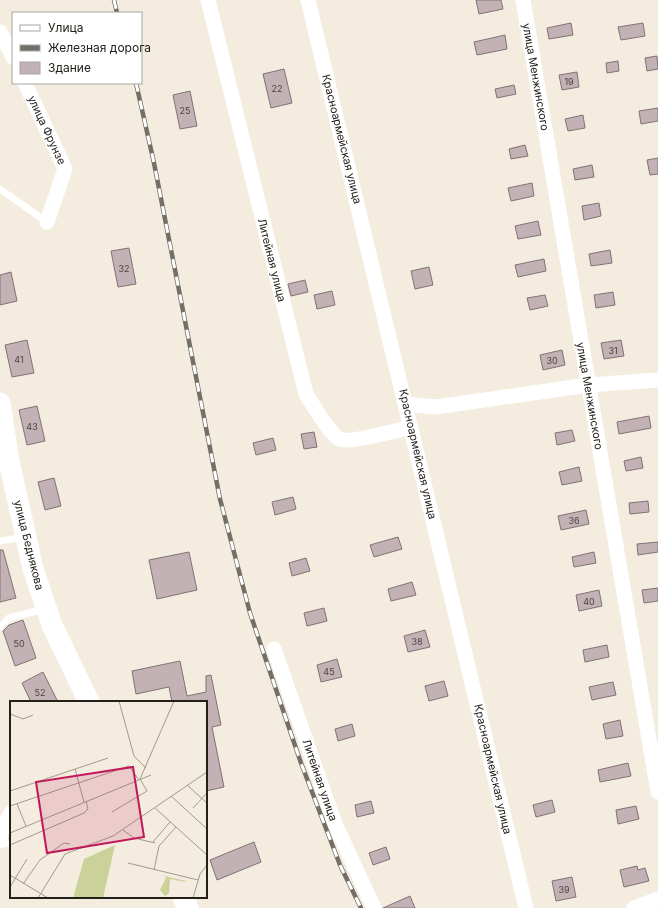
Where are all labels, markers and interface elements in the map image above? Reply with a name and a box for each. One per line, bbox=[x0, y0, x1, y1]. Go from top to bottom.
legend bbox=[12, 12, 142, 84]
text: Улица bbox=[48, 20, 83, 35]
street label: улица Менжинского bbox=[520, 22, 552, 132]
text: Железная дорога bbox=[48, 40, 151, 55]
text: Здание bbox=[48, 60, 91, 75]
street label: Красноармейская улица bbox=[319, 73, 365, 205]
house number: 19 bbox=[564, 76, 574, 87]
house number: 22 bbox=[272, 83, 282, 94]
street label: улица Фрунзе bbox=[25, 93, 69, 167]
house number: 25 bbox=[180, 105, 190, 116]
street label: Литейная улица bbox=[255, 217, 289, 303]
house number: 32 bbox=[118, 263, 130, 274]
street label: улица Менжинского bbox=[574, 341, 606, 451]
house number: 31 bbox=[608, 345, 618, 356]
house number: 41 bbox=[14, 354, 24, 365]
house number: 30 bbox=[546, 355, 558, 366]
street label: Красноармейская улица bbox=[396, 388, 440, 520]
house number: 43 bbox=[26, 421, 38, 432]
street label: улица Беднякова bbox=[11, 499, 47, 591]
house number: 36 bbox=[568, 515, 580, 526]
house number: 40 bbox=[583, 596, 595, 607]
house number: 38 bbox=[411, 636, 423, 647]
house number: 50 bbox=[13, 638, 25, 649]
house number: 45 bbox=[323, 666, 335, 677]
house number: 52 bbox=[35, 687, 45, 698]
inset map bbox=[10, 701, 207, 898]
street label: Красноармейская улица bbox=[471, 703, 515, 835]
street label: Литейная улица bbox=[299, 737, 341, 823]
house number: 39 bbox=[558, 884, 570, 895]

